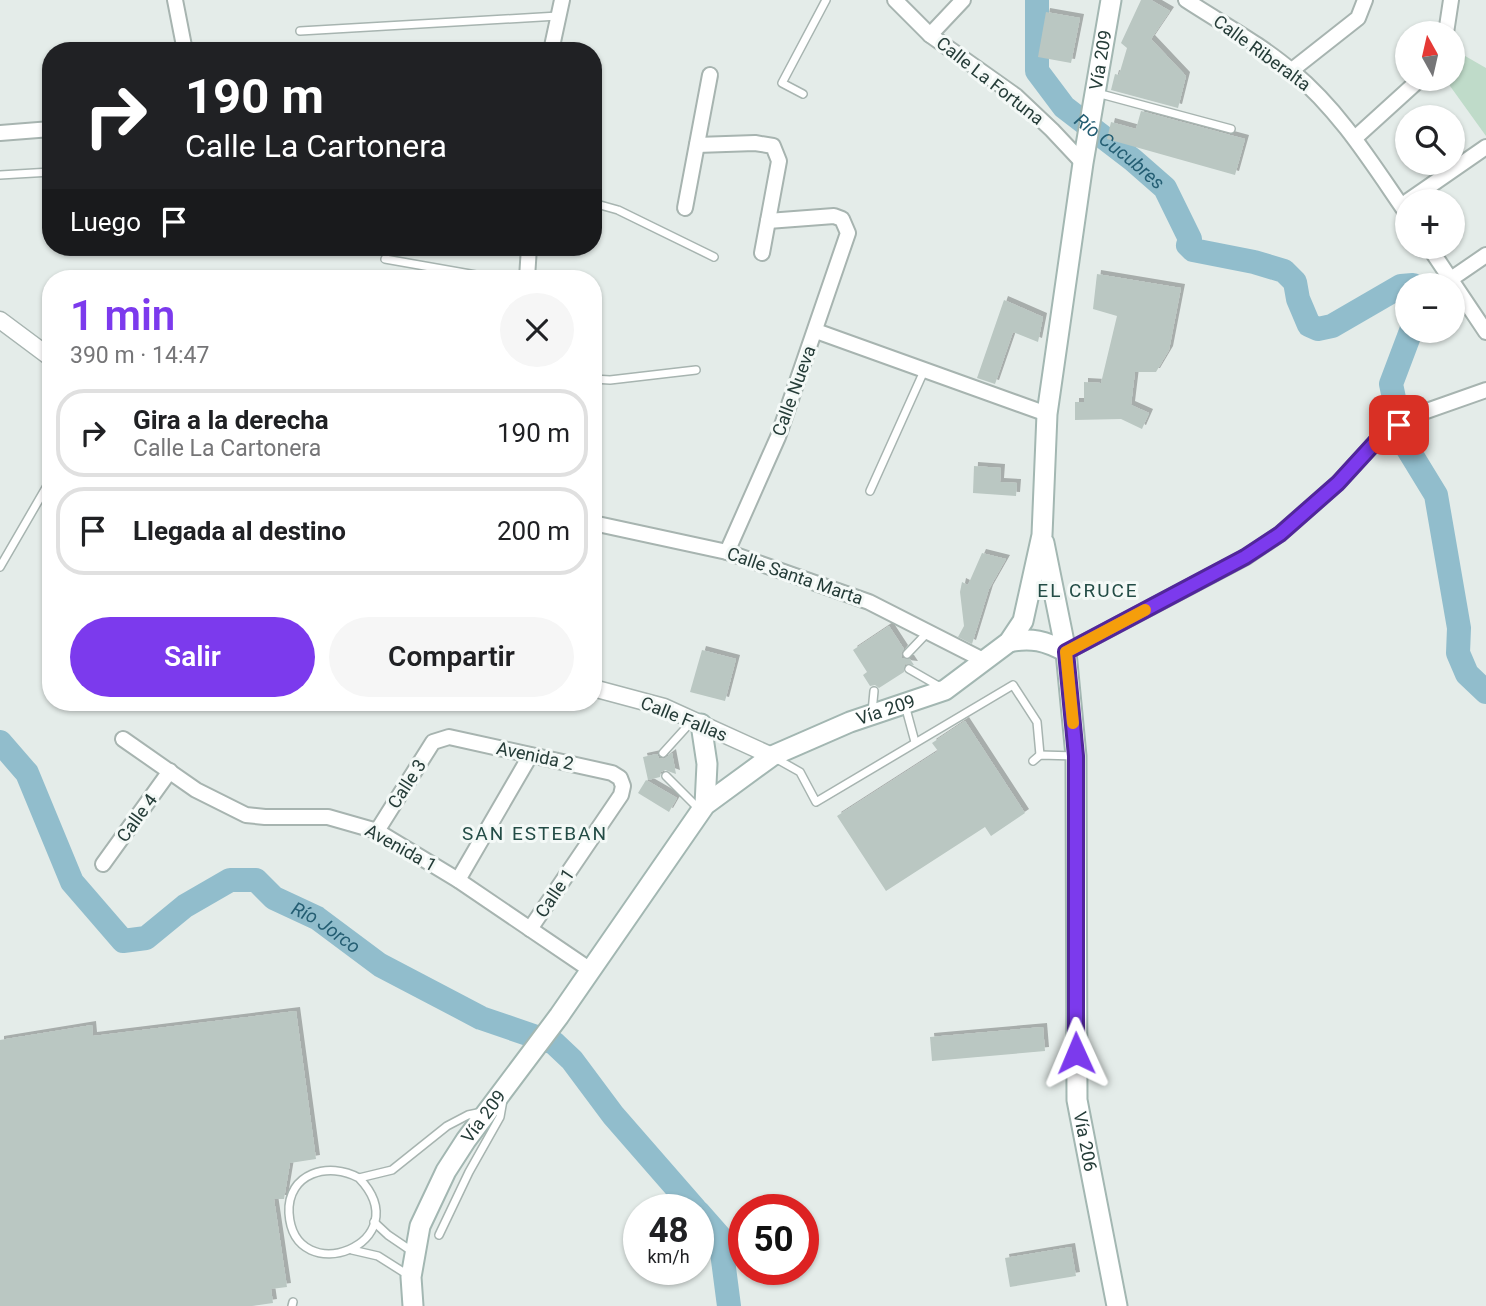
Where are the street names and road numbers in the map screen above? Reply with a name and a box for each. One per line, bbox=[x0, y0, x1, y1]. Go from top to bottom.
street label: Calle Riberalta bbox=[1210, 10, 1315, 95]
street label: Vía 209 bbox=[1085, 28, 1116, 92]
street label: Calle La Fortuna bbox=[932, 32, 1048, 129]
street label: Calle Nueva bbox=[767, 343, 820, 439]
street label: Calle Santa Marta bbox=[724, 542, 866, 609]
street label: Vía 209 bbox=[854, 690, 918, 729]
street label: Calle Fallas bbox=[638, 692, 731, 745]
street label: Avenida 2 bbox=[495, 737, 576, 774]
street label: Calle 3 bbox=[383, 755, 430, 812]
street label: Calle 4 bbox=[112, 790, 161, 846]
street label: Avenida 1 bbox=[362, 819, 441, 876]
street label: Calle 1 bbox=[531, 864, 578, 921]
street label: Vía 209 bbox=[457, 1086, 510, 1147]
street label: Vía 206 bbox=[1069, 1110, 1102, 1173]

